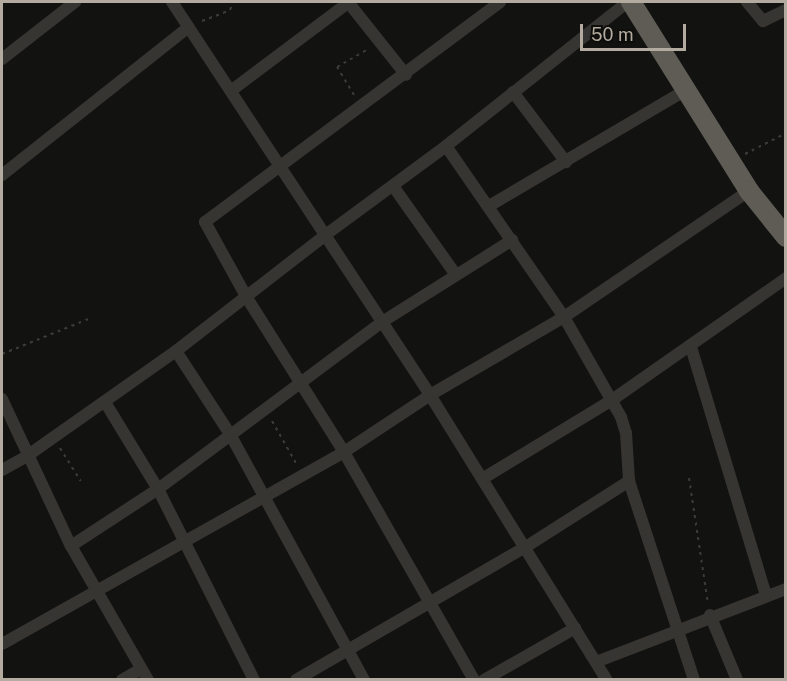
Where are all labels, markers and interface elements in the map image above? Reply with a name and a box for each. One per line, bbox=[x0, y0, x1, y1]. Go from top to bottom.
scale bar bbox=[583, 12, 690, 50]
text: 50 m bbox=[591, 24, 634, 45]

